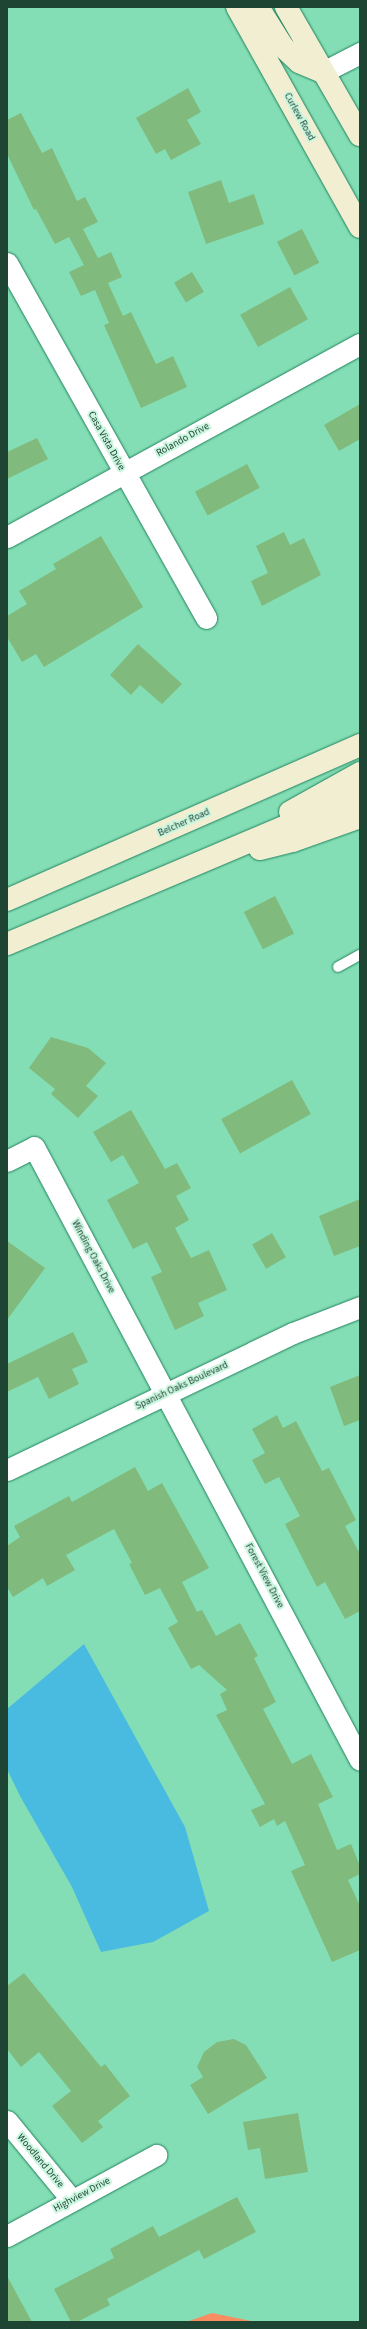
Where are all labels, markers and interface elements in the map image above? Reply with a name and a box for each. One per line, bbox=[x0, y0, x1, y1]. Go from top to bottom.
street label: Curlew Road bbox=[281, 91, 317, 143]
street label: Casa Vista Drive bbox=[85, 409, 127, 473]
street label: Rolando Drive bbox=[154, 421, 212, 459]
street label: Belcher Road bbox=[156, 806, 212, 840]
street label: Winding Oaks Drive bbox=[69, 1219, 117, 1295]
street label: Spanish Oaks Boulevard bbox=[134, 1359, 230, 1413]
street label: Forest View Drive bbox=[242, 1542, 286, 1610]
street label: Woodland Drive bbox=[14, 2132, 66, 2190]
street label: Highview Drive bbox=[52, 2175, 112, 2215]

